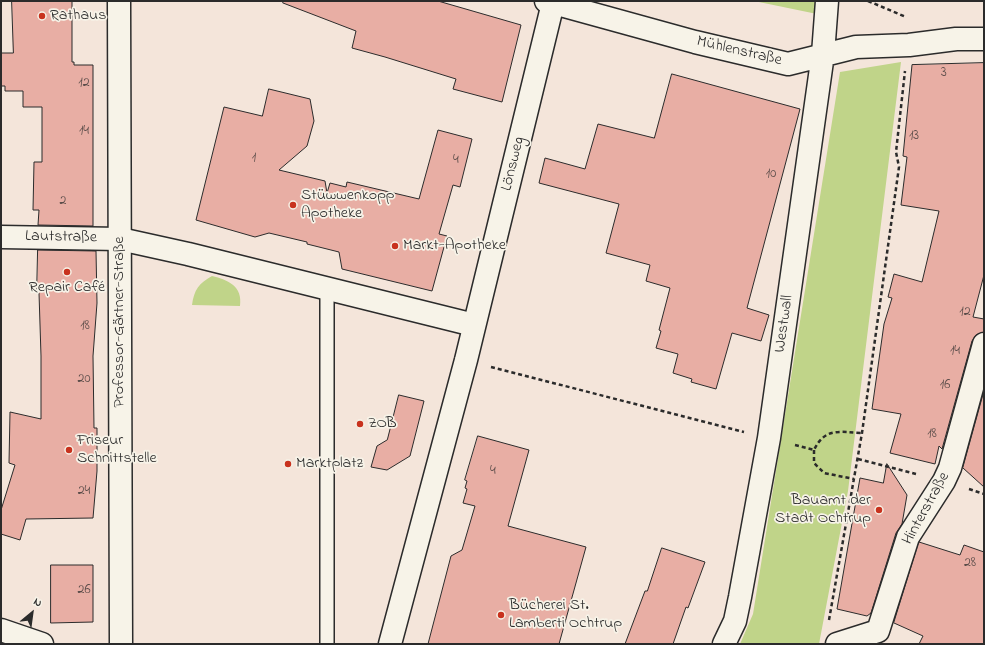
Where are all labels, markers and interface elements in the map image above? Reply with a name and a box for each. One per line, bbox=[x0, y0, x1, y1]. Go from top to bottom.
place label: Rathaus bbox=[50, 6, 106, 26]
marker: Rathaus bbox=[37, 11, 47, 21]
street label: Mühlenstraße bbox=[695, 33, 783, 71]
house number: 3 bbox=[941, 66, 947, 82]
house number: 12 bbox=[78, 76, 90, 92]
house number: 14 bbox=[79, 124, 89, 140]
house number: 13 bbox=[909, 129, 919, 145]
street label: Lönsweg bbox=[498, 135, 530, 193]
house number: 1 bbox=[252, 151, 256, 167]
house number: 4 bbox=[453, 153, 459, 169]
house number: 10 bbox=[766, 167, 776, 183]
place label: Stüwwenkopp Apotheke bbox=[301, 186, 395, 224]
house number: 2 bbox=[60, 194, 66, 210]
marker: Stüwwenkopp Apotheke bbox=[288, 200, 298, 210]
street label: Lautstraße bbox=[25, 228, 97, 248]
street label: Professor-Gärtner-Straße bbox=[110, 236, 130, 408]
place label: Markt-Apotheke bbox=[403, 236, 506, 256]
marker: Markt-Apotheke bbox=[390, 241, 400, 251]
marker: Repair Café bbox=[62, 267, 72, 277]
place label: Repair Café bbox=[29, 278, 105, 298]
street label: Westwall bbox=[771, 294, 799, 354]
house number: 12 bbox=[959, 305, 971, 321]
house number: 18 bbox=[80, 319, 90, 335]
house number: 14 bbox=[950, 344, 960, 360]
house number: 20 bbox=[77, 372, 91, 388]
house number: 16 bbox=[940, 378, 950, 394]
place label: ZOB bbox=[368, 414, 397, 434]
marker: ZOB bbox=[355, 419, 365, 429]
house number: 18 bbox=[927, 427, 937, 443]
place label: Friseur Schnittstelle bbox=[77, 431, 157, 469]
marker: Friseur Schnittstelle bbox=[64, 445, 74, 455]
place label: Marktplatz bbox=[296, 454, 363, 474]
marker: Marktplatz bbox=[283, 459, 293, 469]
house number: 4 bbox=[490, 464, 496, 480]
street label: Hinterstraße bbox=[899, 469, 955, 549]
house number: 24 bbox=[78, 484, 90, 500]
place label: Bauamt der Stadt Ochtrup bbox=[775, 491, 871, 529]
marker: Bauamt der Stadt Ochtrup bbox=[874, 505, 884, 515]
house number: 28 bbox=[964, 556, 976, 572]
house number: 26 bbox=[77, 583, 91, 599]
north arrow bbox=[12, 593, 52, 633]
text: N bbox=[31, 594, 45, 611]
place label: Bücherei St. Lamberti Ochtrup bbox=[509, 596, 622, 634]
marker: Bücherei St. Lamberti Ochtrup bbox=[496, 610, 506, 620]

